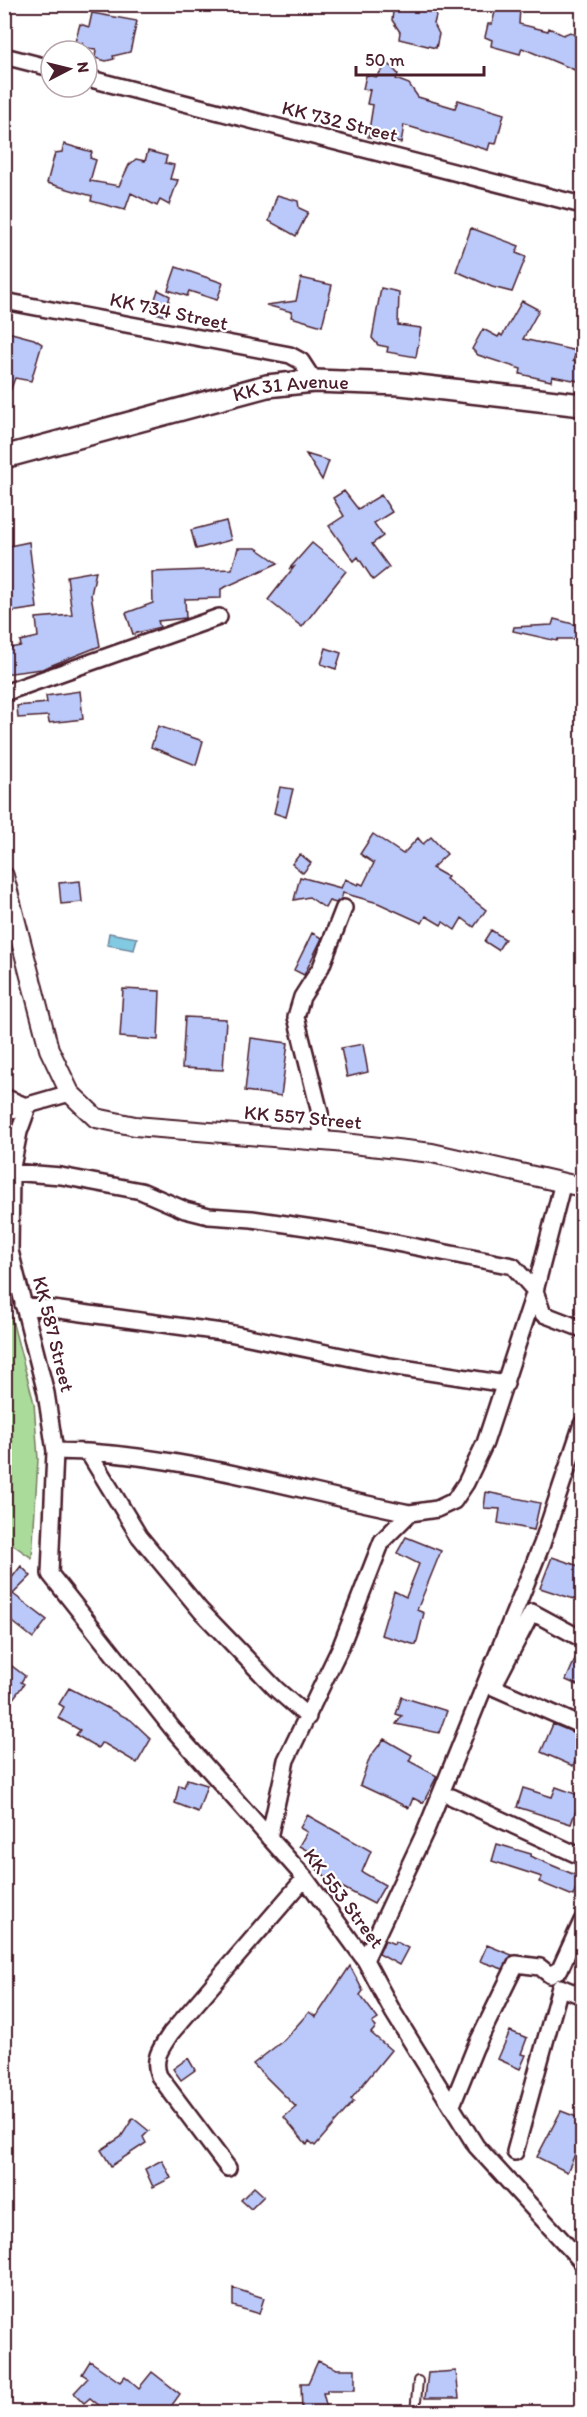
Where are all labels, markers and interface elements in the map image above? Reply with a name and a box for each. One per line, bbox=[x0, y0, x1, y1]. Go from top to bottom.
north arrow bbox=[39, 39, 99, 99]
scale bar bbox=[356, 39, 484, 77]
text: 50 m bbox=[365, 49, 405, 71]
text: N bbox=[73, 61, 93, 74]
street label: KK 732 Street bbox=[280, 95, 400, 147]
street label: KK 734 Street bbox=[108, 287, 230, 335]
street label: KK 31 Avenue bbox=[230, 369, 349, 407]
street label: KK 557 Street bbox=[243, 1100, 363, 1134]
street label: KK 587 Street bbox=[28, 1274, 80, 1394]
street label: KK 553 Street bbox=[299, 1843, 389, 1953]

